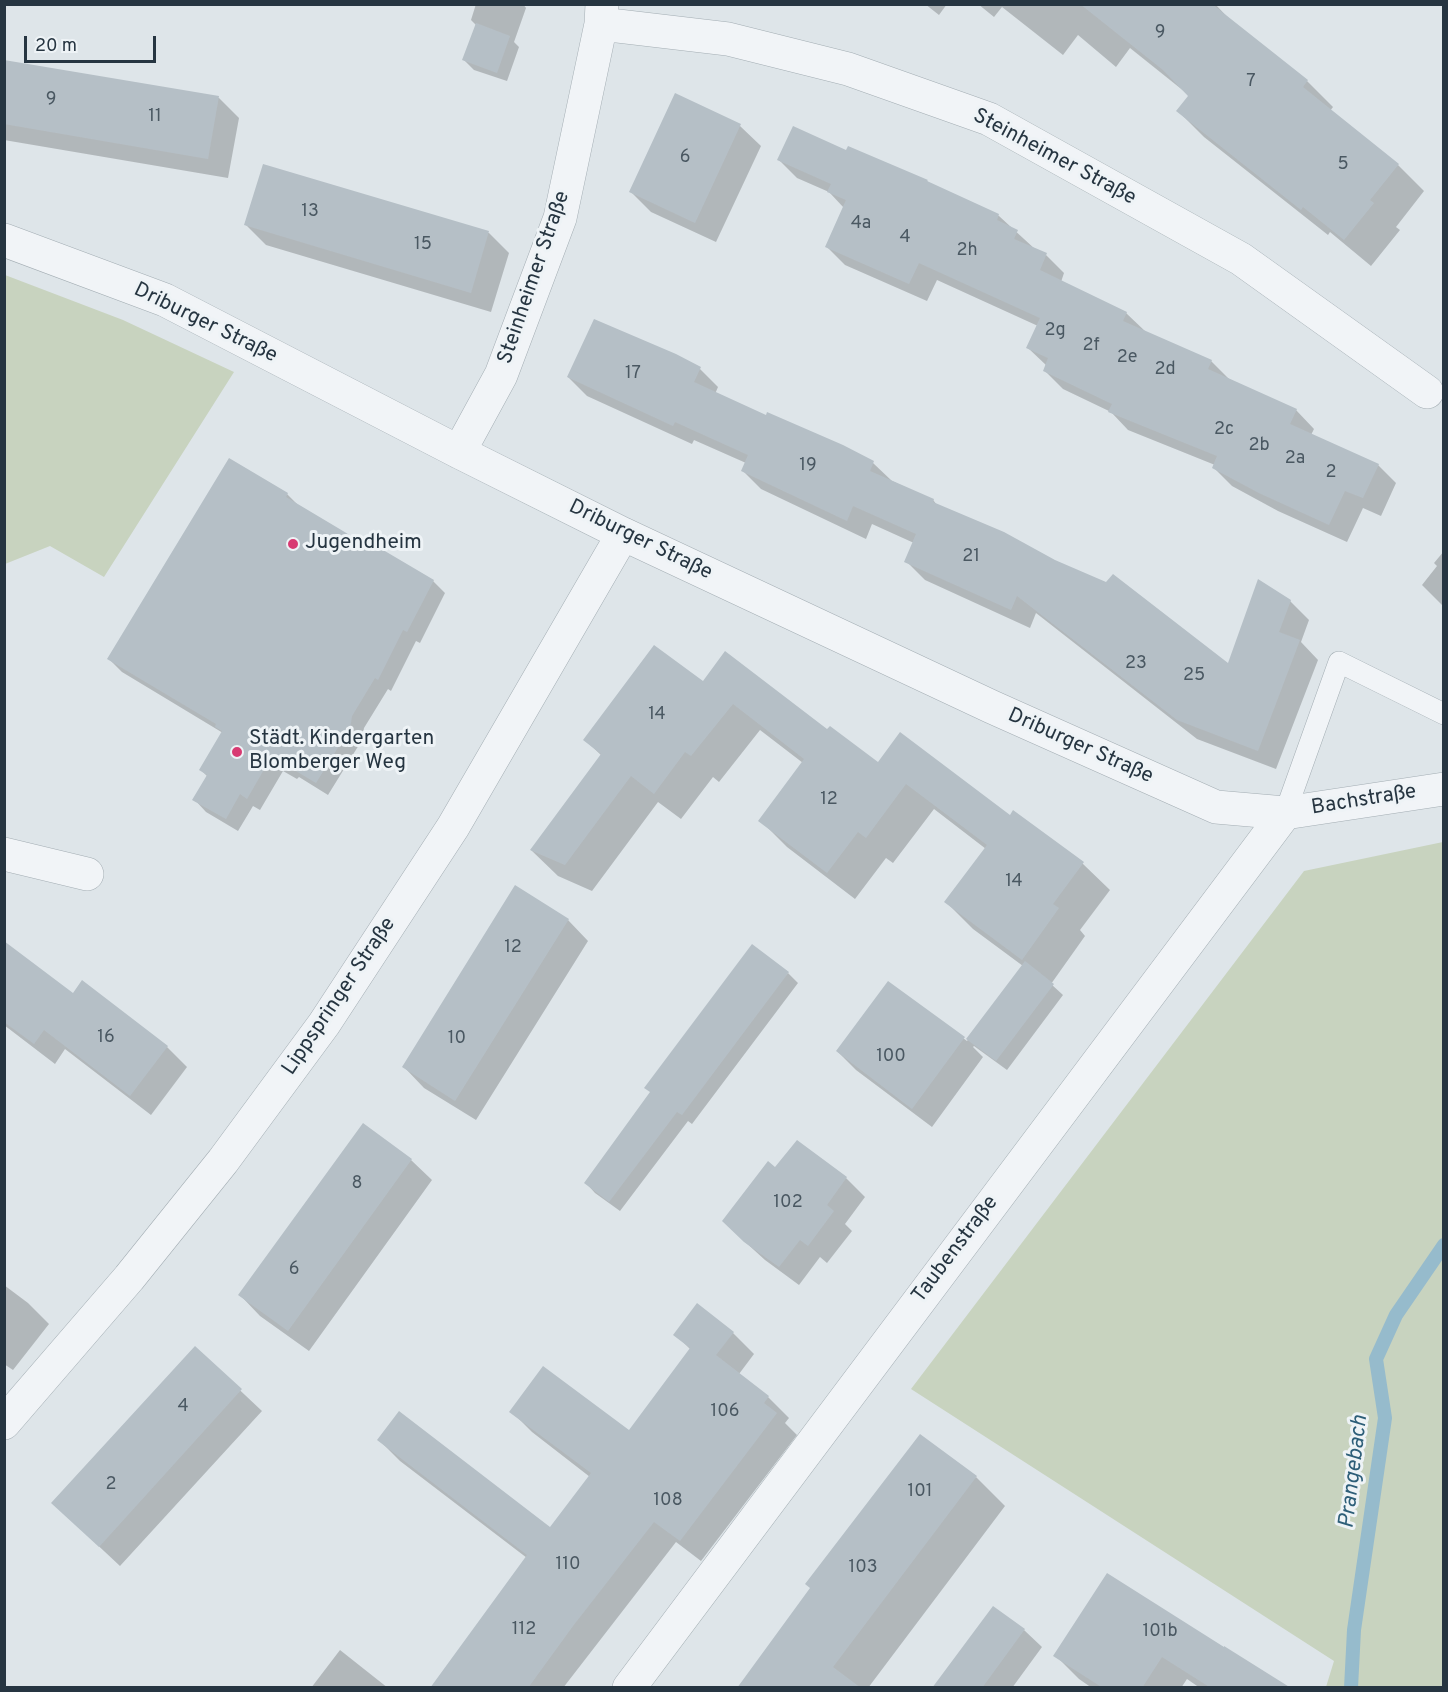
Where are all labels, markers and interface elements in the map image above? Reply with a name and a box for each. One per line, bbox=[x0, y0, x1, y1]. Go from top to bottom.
house number: 9 bbox=[1155, 22, 1165, 44]
scale bar bbox=[27, 24, 159, 62]
text: 20 m bbox=[35, 35, 77, 58]
house number: 7 bbox=[1246, 71, 1256, 93]
house number: 9 bbox=[46, 89, 56, 111]
street label: Steinheimer Straße bbox=[968, 104, 1140, 212]
house number: 11 bbox=[148, 106, 162, 128]
house number: 6 bbox=[680, 147, 690, 169]
house number: 5 bbox=[1337, 154, 1349, 176]
street label: Steinheimer Straße bbox=[494, 188, 576, 368]
house number: 13 bbox=[301, 201, 319, 223]
house number: 4a bbox=[851, 213, 871, 235]
house number: 4 bbox=[899, 227, 911, 249]
house number: 15 bbox=[414, 234, 432, 256]
house number: 2h bbox=[956, 240, 978, 262]
street label: Driburger Straße bbox=[129, 278, 281, 370]
house number: 2g bbox=[1044, 320, 1066, 342]
house number: 2f bbox=[1082, 335, 1100, 357]
house number: 2e bbox=[1117, 347, 1137, 369]
house number: 2d bbox=[1154, 359, 1176, 381]
house number: 17 bbox=[625, 363, 641, 385]
house number: 2c bbox=[1214, 419, 1234, 441]
house number: 2b bbox=[1248, 435, 1270, 457]
house number: 2a bbox=[1285, 448, 1305, 470]
house number: 19 bbox=[799, 455, 817, 477]
house number: 2 bbox=[1325, 462, 1337, 484]
street label: Driburger Straße bbox=[564, 495, 716, 587]
place label: Jugendheim bbox=[305, 531, 422, 557]
marker: Jugendheim bbox=[286, 537, 300, 551]
house number: 21 bbox=[962, 546, 980, 568]
house number: 23 bbox=[1125, 653, 1147, 675]
house number: 25 bbox=[1183, 665, 1205, 687]
house number: 14 bbox=[648, 704, 666, 726]
street label: Driburger Straße bbox=[1003, 704, 1157, 790]
place label: Städt. Kindergarten Blomberger Weg bbox=[249, 727, 434, 777]
marker: Städt. Kindergarten Blomberger Weg bbox=[230, 745, 244, 759]
street label: Bachstraße bbox=[1310, 780, 1418, 822]
house number: 12 bbox=[820, 789, 838, 811]
house number: 14 bbox=[1005, 871, 1023, 893]
street label: Lippspringer Straße bbox=[278, 913, 402, 1081]
house number: 12 bbox=[504, 937, 522, 959]
house number: 16 bbox=[97, 1027, 115, 1049]
house number: 10 bbox=[448, 1028, 466, 1050]
house number: 100 bbox=[876, 1046, 906, 1068]
house number: 8 bbox=[352, 1173, 362, 1195]
street label: Taubenstraße bbox=[908, 1191, 1004, 1309]
house number: 102 bbox=[773, 1192, 803, 1214]
house number: 6 bbox=[289, 1259, 299, 1281]
house number: 4 bbox=[177, 1396, 189, 1418]
house number: 106 bbox=[710, 1401, 740, 1423]
water label: Prangebach bbox=[1335, 1414, 1375, 1530]
house number: 2 bbox=[105, 1474, 117, 1496]
house number: 101 bbox=[908, 1481, 932, 1503]
house number: 108 bbox=[653, 1490, 683, 1512]
house number: 110 bbox=[556, 1554, 580, 1576]
house number: 103 bbox=[848, 1557, 878, 1579]
house number: 112 bbox=[512, 1619, 536, 1641]
house number: 101b bbox=[1142, 1621, 1178, 1643]

